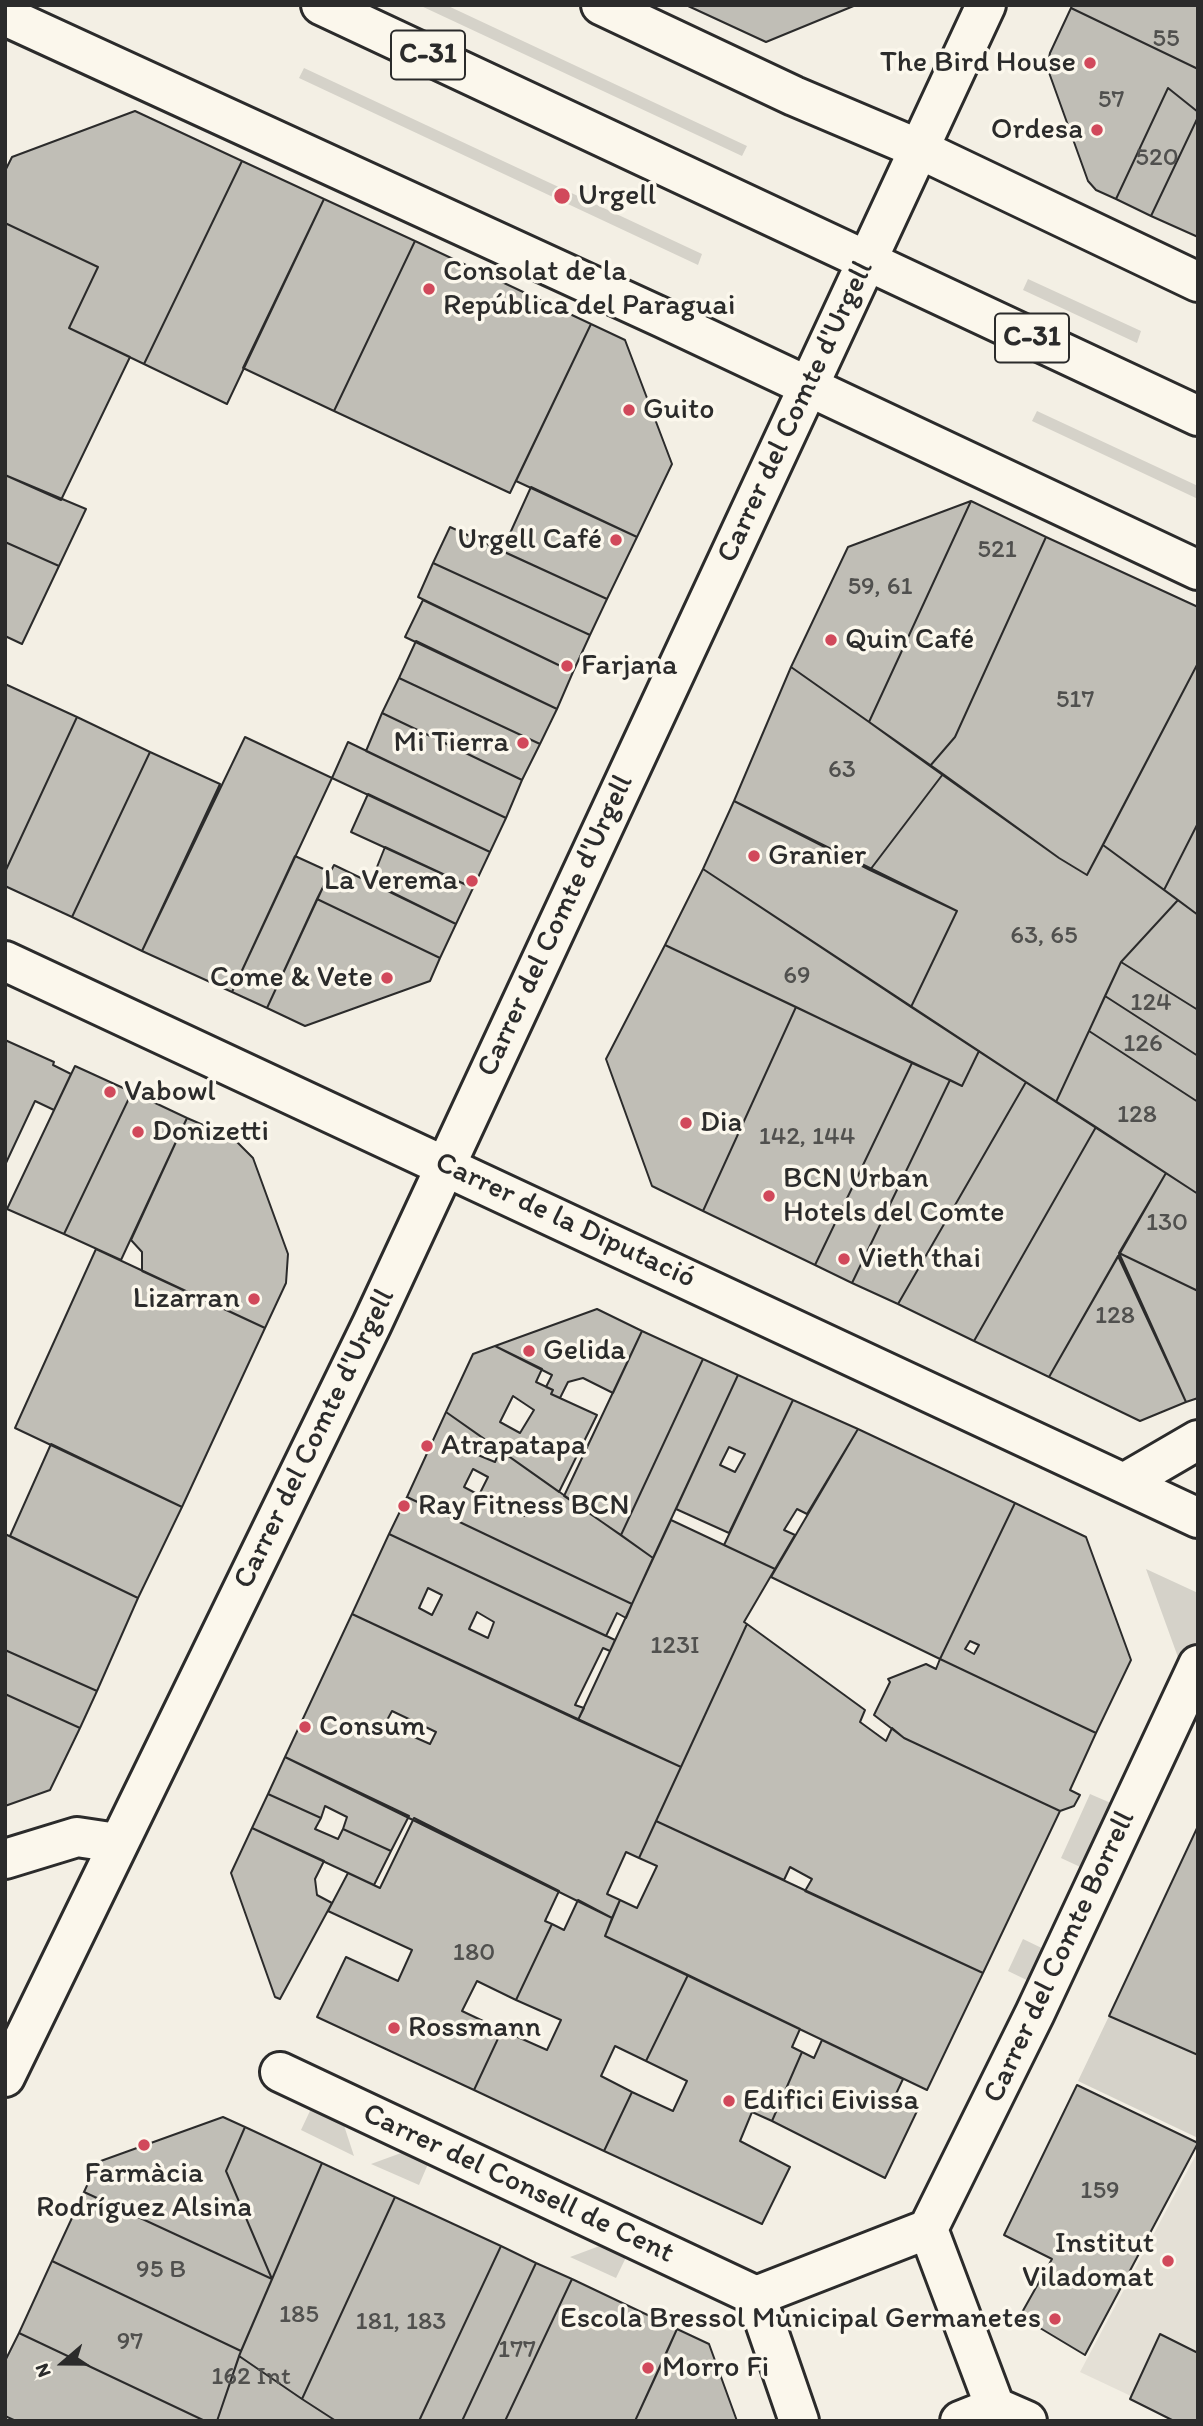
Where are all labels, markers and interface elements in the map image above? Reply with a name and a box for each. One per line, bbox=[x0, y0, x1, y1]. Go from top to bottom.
house number: 55 bbox=[1152, 23, 1180, 55]
road number: C-31 bbox=[391, 30, 465, 80]
place label: The Bird House bbox=[880, 45, 1076, 81]
marker: The Bird House bbox=[1082, 55, 1098, 71]
house number: 57 bbox=[1098, 84, 1124, 116]
place label: Ordesa bbox=[991, 112, 1083, 148]
marker: Ordesa bbox=[1089, 122, 1105, 138]
house number: 520 bbox=[1135, 142, 1179, 174]
place label: Urgell bbox=[578, 178, 656, 214]
marker: Urgell bbox=[552, 186, 572, 206]
place label: Consolat de la República del Paraguai bbox=[443, 254, 736, 324]
street label: Carrer del Comte d'Urgell bbox=[710, 255, 882, 569]
marker: Consolat de la República del Paraguai bbox=[421, 281, 437, 297]
road number: C-31 bbox=[995, 314, 1069, 362]
place label: Guito bbox=[643, 392, 714, 428]
marker: Guito bbox=[621, 402, 637, 418]
place label: Urgell Café bbox=[457, 522, 602, 558]
marker: Urgell Café bbox=[608, 532, 624, 548]
house number: 521 bbox=[977, 534, 1017, 566]
house number: 59, 61 bbox=[847, 571, 913, 603]
place label: Quin Café bbox=[845, 622, 974, 658]
marker: Quin Café bbox=[823, 632, 839, 648]
place label: Farjana bbox=[581, 648, 678, 684]
marker: Farjana bbox=[559, 658, 575, 674]
house number: 517 bbox=[1056, 684, 1094, 716]
place label: Mi Tierra bbox=[393, 725, 509, 761]
marker: Mi Tierra bbox=[515, 735, 531, 751]
house number: 63 bbox=[828, 754, 856, 786]
street label: Carrer del Comte d'Urgell bbox=[470, 769, 642, 1083]
place label: Granier bbox=[768, 838, 866, 874]
marker: Granier bbox=[746, 848, 762, 864]
place label: La Verema bbox=[324, 863, 458, 899]
marker: La Verema bbox=[464, 873, 480, 889]
house number: 63, 65 bbox=[1010, 920, 1078, 952]
place label: Come & Vete bbox=[210, 960, 373, 996]
house number: 69 bbox=[783, 960, 811, 992]
marker: Come & Vete bbox=[379, 970, 395, 986]
house number: 124 bbox=[1130, 987, 1172, 1019]
house number: 126 bbox=[1123, 1028, 1163, 1060]
place label: Vabowl bbox=[124, 1074, 216, 1110]
marker: Vabowl bbox=[102, 1084, 118, 1100]
house number: 128 bbox=[1117, 1099, 1157, 1131]
place label: Dia bbox=[700, 1105, 742, 1141]
place label: Donizetti bbox=[152, 1114, 269, 1150]
marker: Dia bbox=[678, 1115, 694, 1131]
house number: 142, 144 bbox=[759, 1121, 855, 1153]
marker: Donizetti bbox=[130, 1124, 146, 1140]
street label: Carrer de la Diputació bbox=[429, 1145, 701, 1297]
place label: BCN Urban Hotels del Comte bbox=[783, 1161, 1005, 1232]
marker: BCN Urban Hotels del Comte bbox=[761, 1188, 777, 1204]
house number: 130 bbox=[1146, 1207, 1188, 1239]
place label: Vieth thai bbox=[858, 1241, 981, 1277]
marker: Vieth thai bbox=[836, 1251, 852, 1267]
place label: Lizarran bbox=[133, 1281, 240, 1317]
street label: Carrer del Comte d'Urgell bbox=[227, 1283, 403, 1595]
marker: Lizarran bbox=[246, 1291, 262, 1307]
house number: 128 bbox=[1095, 1300, 1135, 1332]
place label: Gelida bbox=[543, 1333, 626, 1369]
marker: Gelida bbox=[521, 1343, 537, 1359]
place label: Atrapatapa bbox=[441, 1428, 586, 1464]
marker: Atrapatapa bbox=[419, 1438, 435, 1454]
place label: Ray Fitness BCN bbox=[418, 1488, 629, 1524]
marker: Ray Fitness BCN bbox=[396, 1498, 412, 1514]
house number: 123I bbox=[650, 1630, 700, 1662]
place label: Consum bbox=[319, 1709, 426, 1745]
marker: Consum bbox=[297, 1719, 313, 1735]
street label: Carrer del Comte Borrell bbox=[976, 1805, 1144, 2109]
house number: 180 bbox=[453, 1937, 495, 1969]
place label: Rossmann bbox=[408, 2010, 541, 2046]
marker: Rossmann bbox=[386, 2020, 402, 2036]
place label: Edifici Eivissa bbox=[743, 2083, 919, 2119]
marker: Edifici Eivissa bbox=[721, 2093, 737, 2109]
street label: Carrer del Consell de Cent bbox=[357, 2096, 679, 2272]
marker: Farmàcia Rodríguez Alsina bbox=[136, 2137, 152, 2153]
place label: Farmàcia Rodríguez Alsina bbox=[36, 2156, 252, 2226]
house number: 159 bbox=[1080, 2175, 1120, 2207]
place label: Institut Viladomat bbox=[1022, 2226, 1154, 2296]
marker: Institut Viladomat bbox=[1160, 2253, 1176, 2269]
house number: 95 B bbox=[136, 2254, 186, 2286]
house number: 185 bbox=[279, 2299, 319, 2331]
place label: Escola Bressol Municipal Germanetes bbox=[560, 2301, 1041, 2337]
house number: 181, 183 bbox=[356, 2306, 446, 2338]
marker: Escola Bressol Municipal Germanetes bbox=[1047, 2311, 1063, 2327]
house number: 97 bbox=[117, 2326, 143, 2358]
north arrow bbox=[28, 2328, 98, 2398]
house number: 177 bbox=[498, 2334, 536, 2366]
place label: Morro Fi bbox=[662, 2350, 769, 2386]
text: N bbox=[30, 2360, 56, 2380]
marker: Morro Fi bbox=[640, 2360, 656, 2376]
house number: 162 Int bbox=[211, 2361, 291, 2393]

